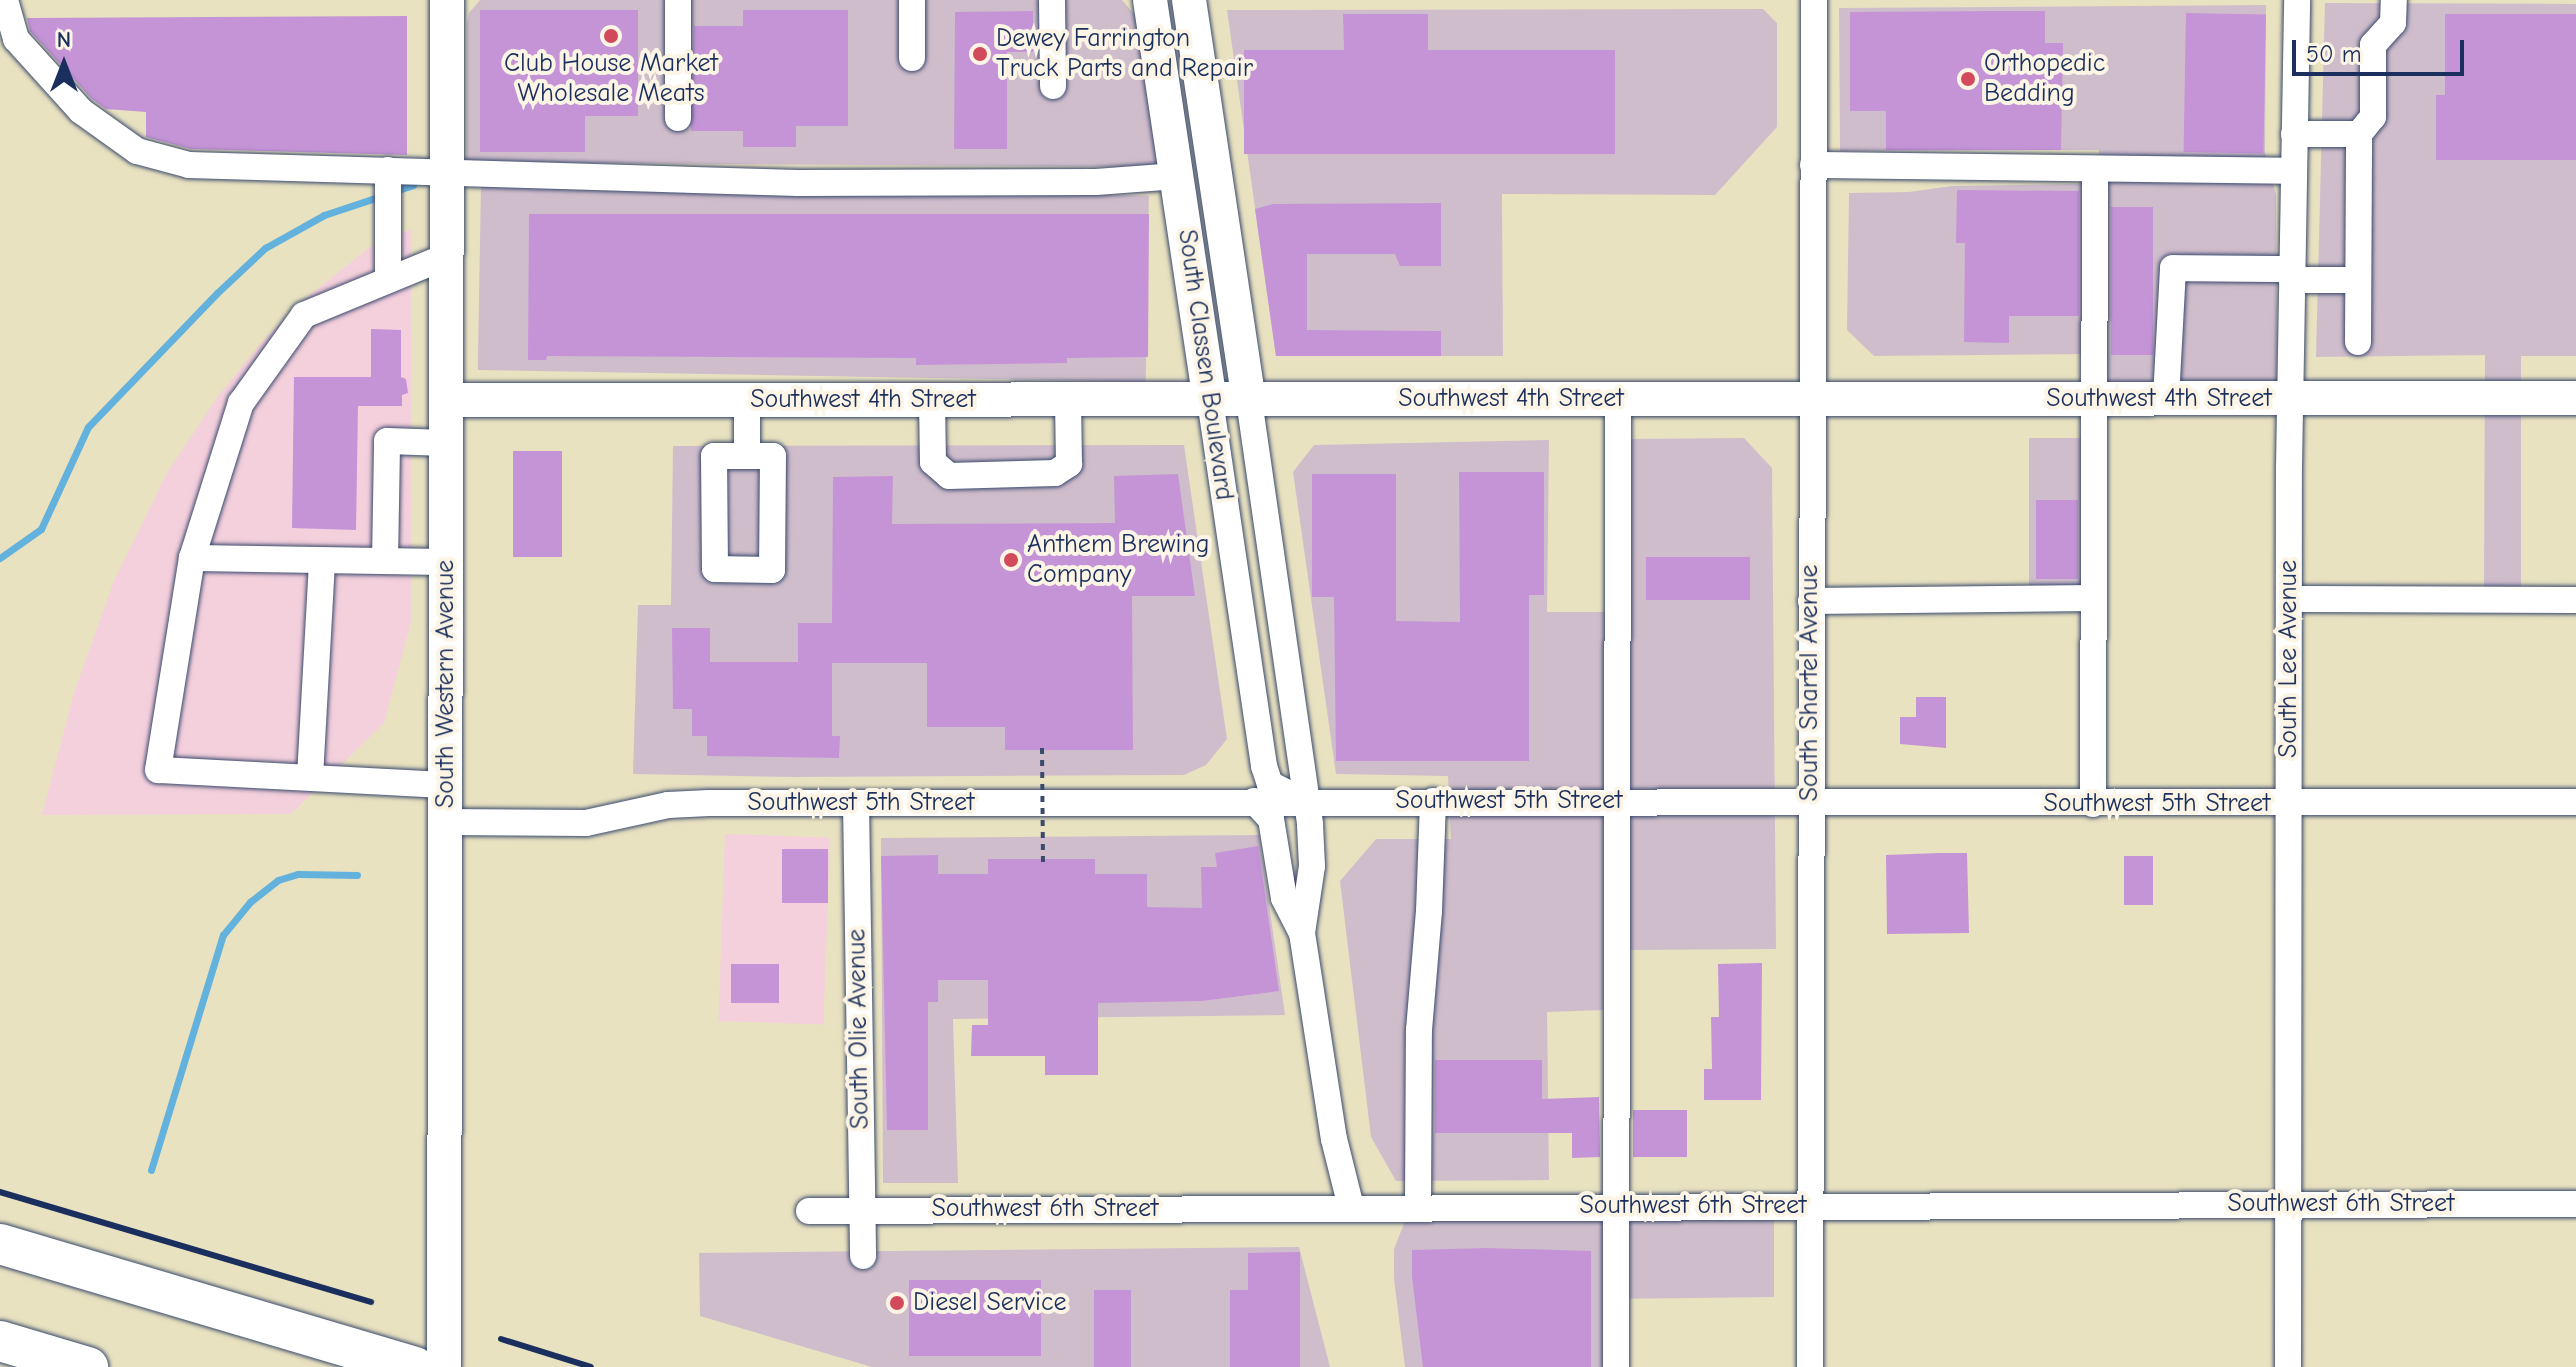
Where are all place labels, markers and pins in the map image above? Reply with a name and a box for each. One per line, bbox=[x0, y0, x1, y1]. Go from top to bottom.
place label: Dewey Farrington Truck Parts and Repair bbox=[996, 23, 1253, 84]
marker: Club House Market Wholesale Meats bbox=[602, 27, 620, 45]
marker: Dewey Farrington Truck Parts and Repair bbox=[971, 45, 989, 63]
place label: Club House Market Wholesale Meats bbox=[504, 48, 718, 110]
place label: Orthopedic Bedding bbox=[1984, 48, 2105, 110]
marker: Orthopedic Bedding bbox=[1959, 70, 1977, 88]
place label: Anthem Brewing Company bbox=[1027, 529, 1210, 590]
marker: Anthem Brewing Company bbox=[1002, 551, 1020, 569]
place label: Diesel Service bbox=[913, 1287, 1066, 1319]
marker: Diesel Service bbox=[888, 1294, 906, 1312]

